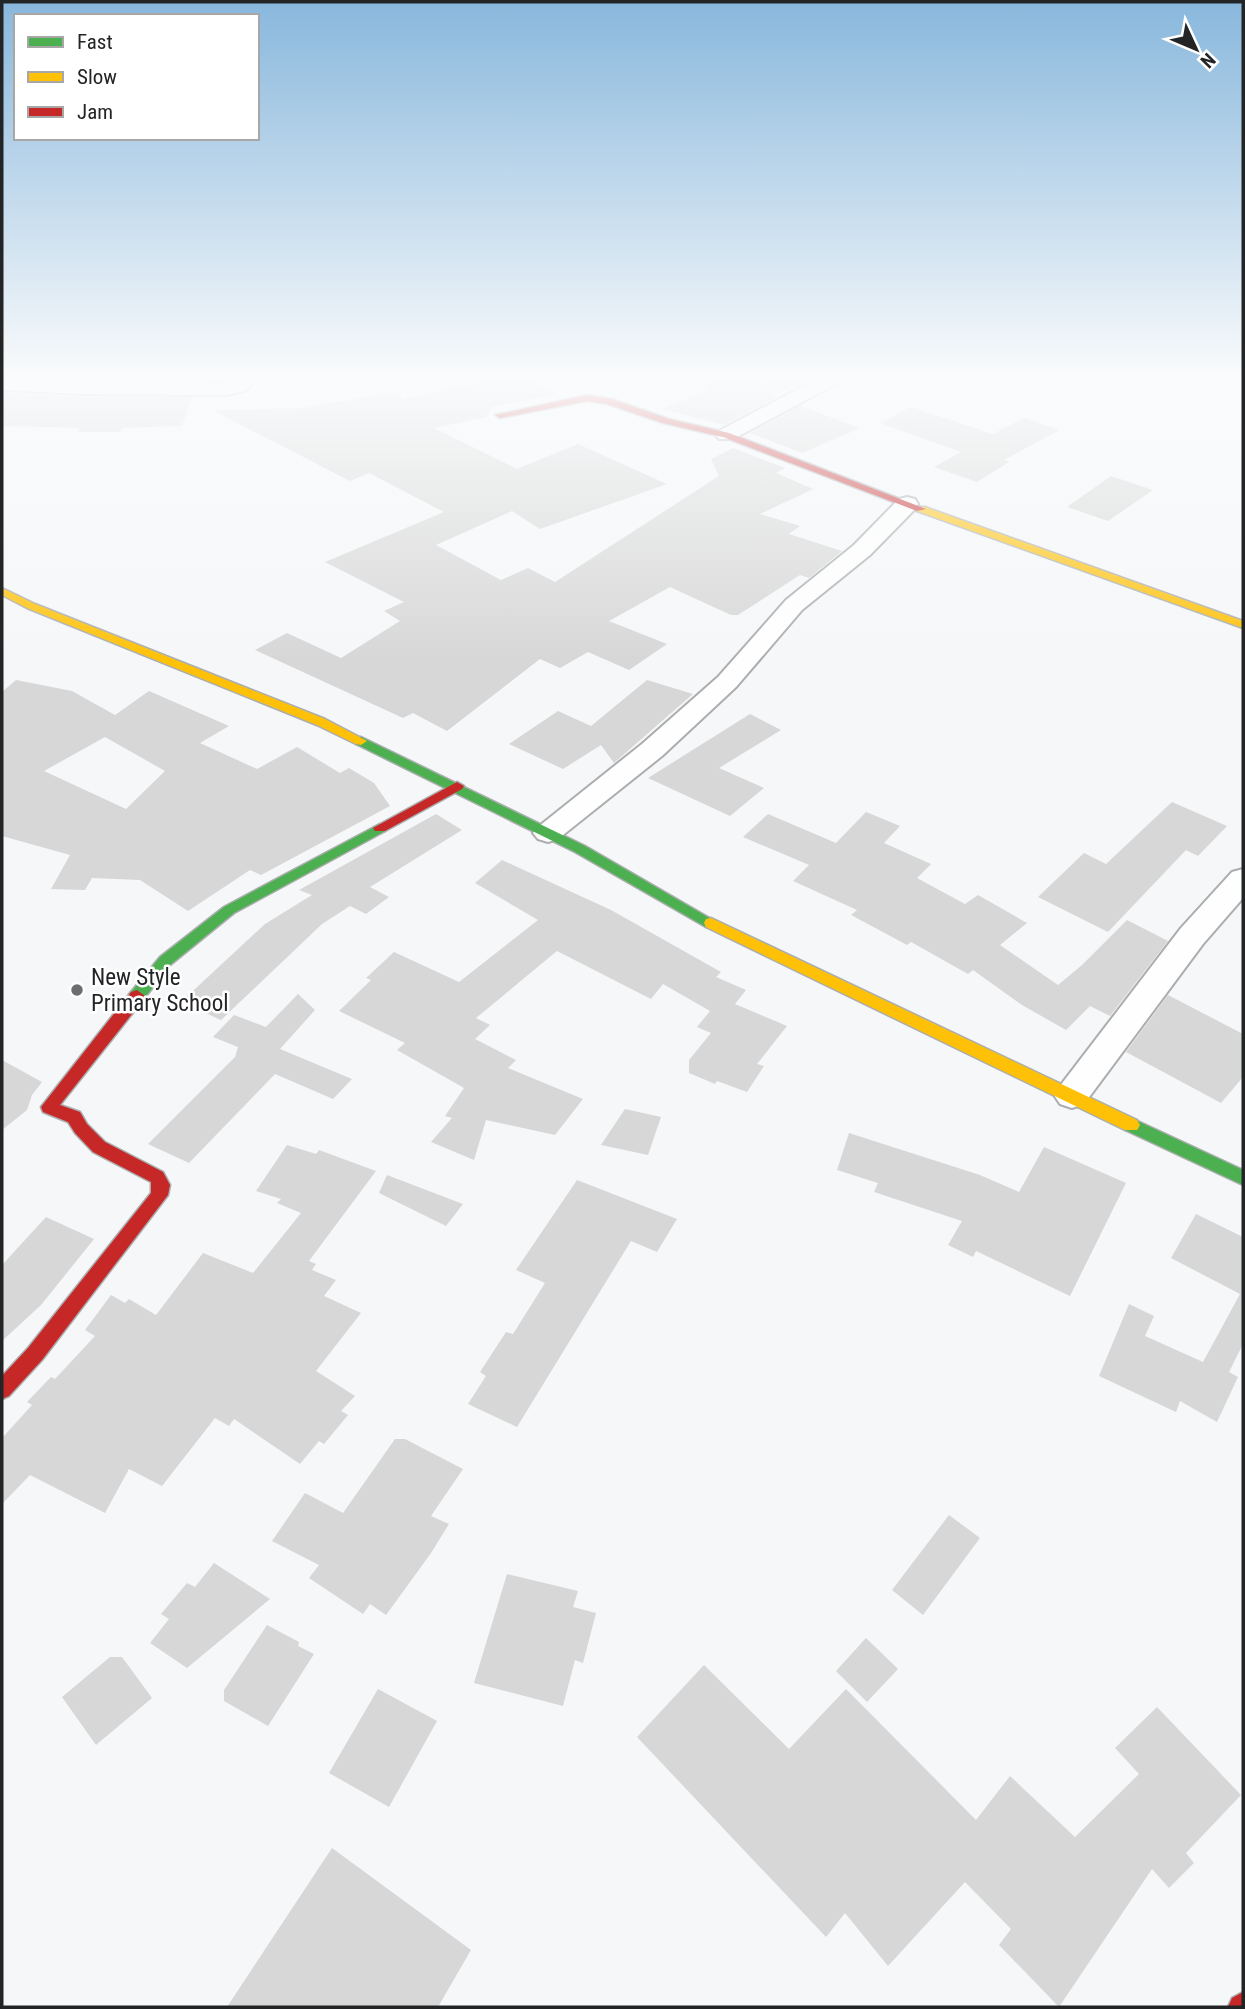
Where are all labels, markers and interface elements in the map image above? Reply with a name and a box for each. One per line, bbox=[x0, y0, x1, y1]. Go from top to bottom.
legend bbox=[14, 14, 259, 140]
north arrow bbox=[1161, 14, 1231, 84]
text: Fast bbox=[77, 30, 113, 54]
text: N bbox=[1196, 48, 1220, 73]
text: Slow bbox=[77, 65, 117, 89]
text: Jam bbox=[77, 100, 113, 124]
place label: New Style Primary School bbox=[91, 964, 228, 1017]
marker: New Style Primary School bbox=[69, 982, 85, 998]

